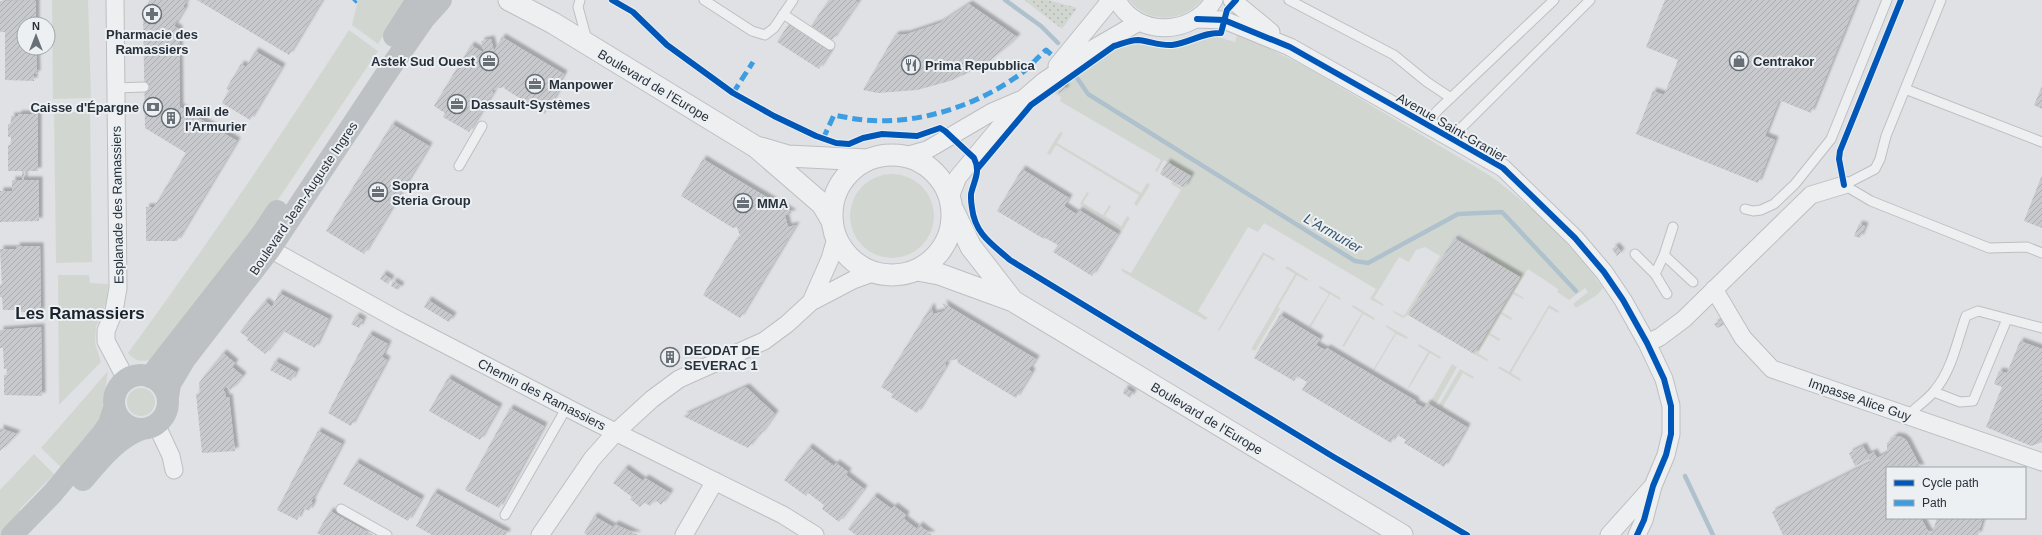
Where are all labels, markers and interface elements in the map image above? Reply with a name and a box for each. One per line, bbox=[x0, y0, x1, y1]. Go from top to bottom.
pharmacy icon: Pharmacie des Ramassiers bbox=[141, 3, 163, 25]
north arrow bbox=[16, 16, 56, 56]
text: N bbox=[32, 20, 40, 32]
place label: Pharmacie des Ramassiers bbox=[106, 27, 198, 57]
street label: Boulevard de l'Europe bbox=[595, 46, 712, 125]
office icon: Astek Sud Ouest bbox=[478, 50, 500, 72]
shop icon: Centrakor bbox=[1728, 50, 1750, 72]
place label: Astek Sud Ouest bbox=[371, 54, 476, 69]
restaurant icon: Prima Repubblica bbox=[900, 54, 922, 76]
place label: Centrakor bbox=[1753, 54, 1814, 69]
place label: Prima Repubblica bbox=[925, 58, 1036, 73]
office icon: Manpower bbox=[524, 73, 546, 95]
place label: Manpower bbox=[549, 77, 613, 92]
street label: Avenue Saint-Granier bbox=[1394, 90, 1510, 165]
office icon: Dassault-Systèmes bbox=[446, 93, 468, 115]
bank icon: Caisse d'Épargne bbox=[142, 96, 164, 118]
place label: Dassault-Systèmes bbox=[471, 97, 590, 112]
place label: Caisse d'Épargne bbox=[30, 100, 139, 115]
place label: Mail de l'Armurier bbox=[185, 104, 247, 134]
building icon: Mail de l'Armurier bbox=[160, 107, 182, 129]
street label: Boulevard Jean-Auguste Ingres bbox=[246, 118, 361, 278]
street label: Esplanade des Ramassiers bbox=[109, 125, 126, 284]
place label: Sopra Steria Group bbox=[392, 178, 471, 208]
office icon: Sopra Steria Group bbox=[367, 181, 389, 203]
office icon: MMA bbox=[732, 192, 754, 214]
place label: MMA bbox=[757, 196, 789, 211]
water label: L'Armurier bbox=[1301, 210, 1366, 257]
district label: Les Ramassiers bbox=[15, 304, 145, 323]
place label: DEODAT DE SEVERAC 1 bbox=[684, 343, 760, 373]
building icon: DEODAT DE SEVERAC 1 bbox=[659, 346, 681, 368]
street label: Chemin des Ramassiers bbox=[475, 356, 609, 433]
street label: Impasse Alice Guy bbox=[1806, 375, 1914, 424]
street label: Boulevard de l'Europe bbox=[1148, 379, 1265, 458]
legend bbox=[1886, 467, 2026, 519]
text: Cycle path bbox=[1922, 476, 1979, 490]
text: Path bbox=[1922, 496, 1947, 510]

